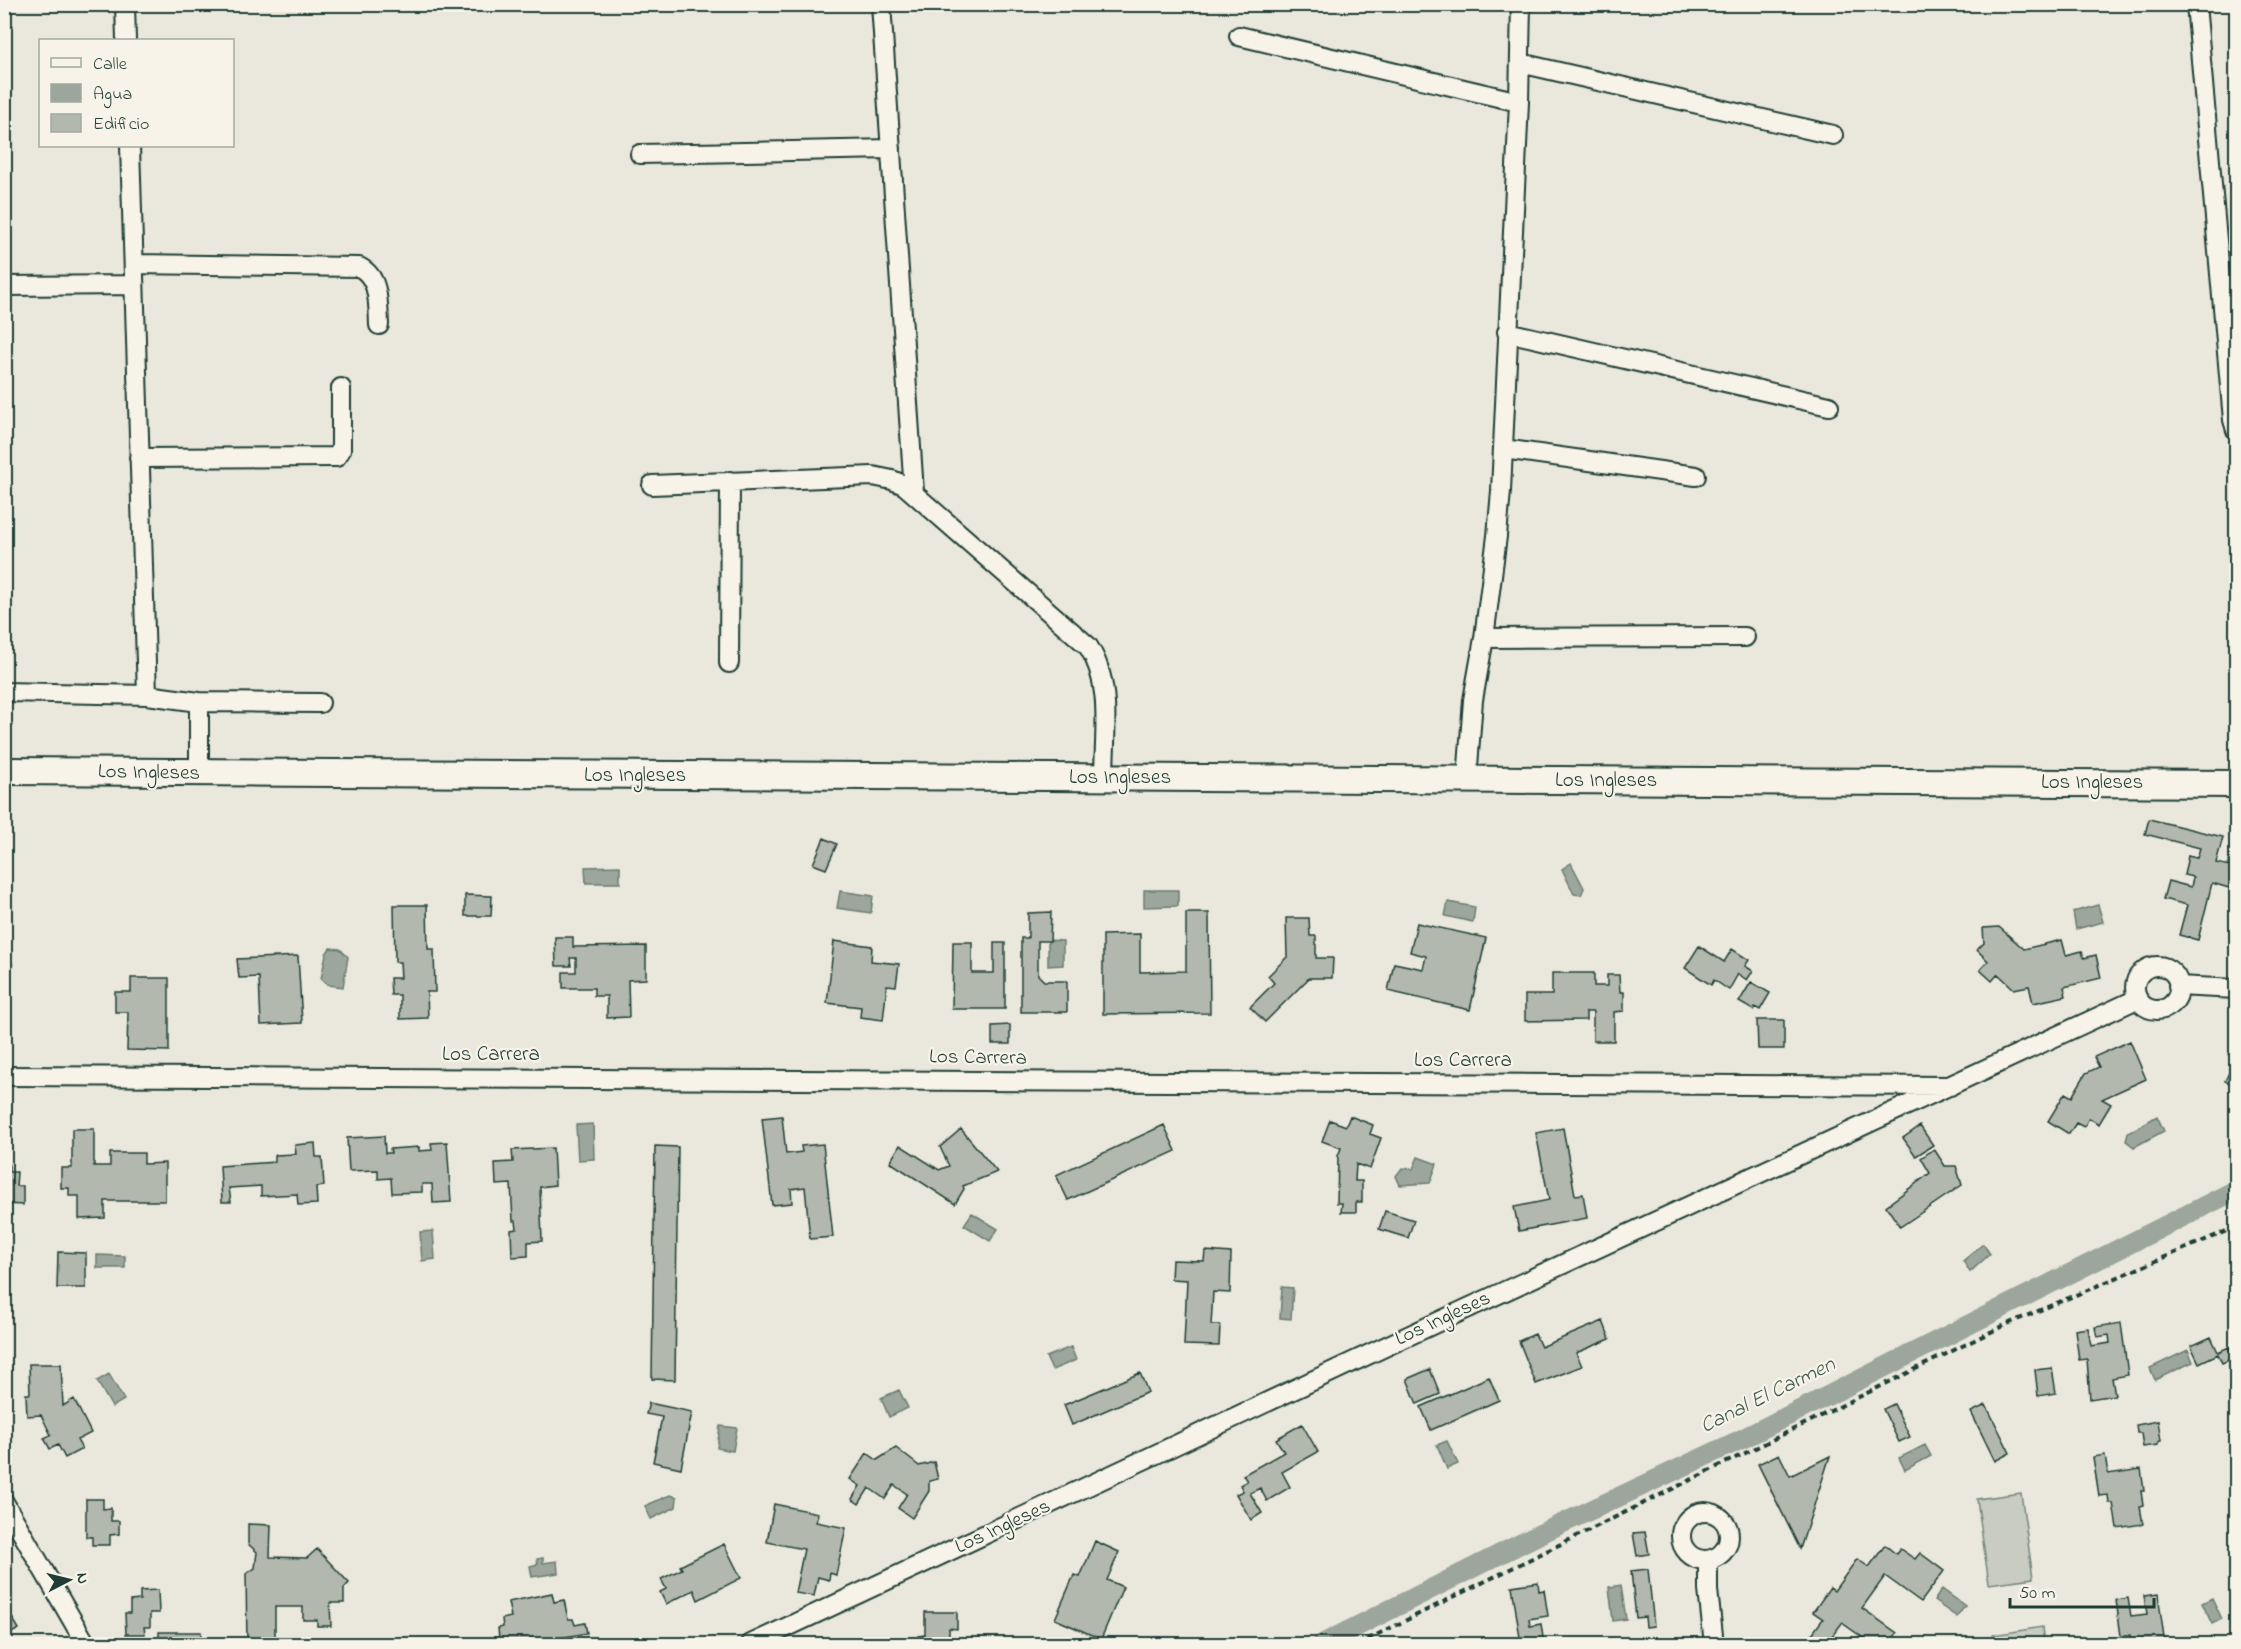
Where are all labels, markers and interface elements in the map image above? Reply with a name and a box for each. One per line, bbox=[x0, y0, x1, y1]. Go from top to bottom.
legend bbox=[39, 39, 234, 147]
text: Calle bbox=[93, 52, 128, 78]
text: Agua bbox=[93, 82, 132, 109]
text: Edificio bbox=[93, 112, 149, 138]
street label: Los Ingleses bbox=[98, 757, 200, 791]
street label: Los Ingleses bbox=[584, 761, 686, 793]
street label: Los Ingleses bbox=[1069, 763, 1171, 795]
street label: Los Ingleses bbox=[1555, 766, 1657, 798]
street label: Los Ingleses bbox=[2041, 768, 2143, 800]
street label: Los Carrera bbox=[442, 1040, 540, 1070]
street label: Los Carrera bbox=[929, 1042, 1027, 1074]
street label: Los Carrera bbox=[1414, 1046, 1512, 1076]
street label: Los Ingleses bbox=[1390, 1284, 1497, 1356]
water label: Canal El Carmen bbox=[1695, 1349, 1842, 1443]
street label: Los Ingleses bbox=[950, 1492, 1057, 1564]
north arrow bbox=[39, 1550, 99, 1610]
scale bar bbox=[2010, 1571, 2154, 1609]
text: N bbox=[69, 1572, 94, 1585]
text: 50 m bbox=[2019, 1581, 2056, 1607]

